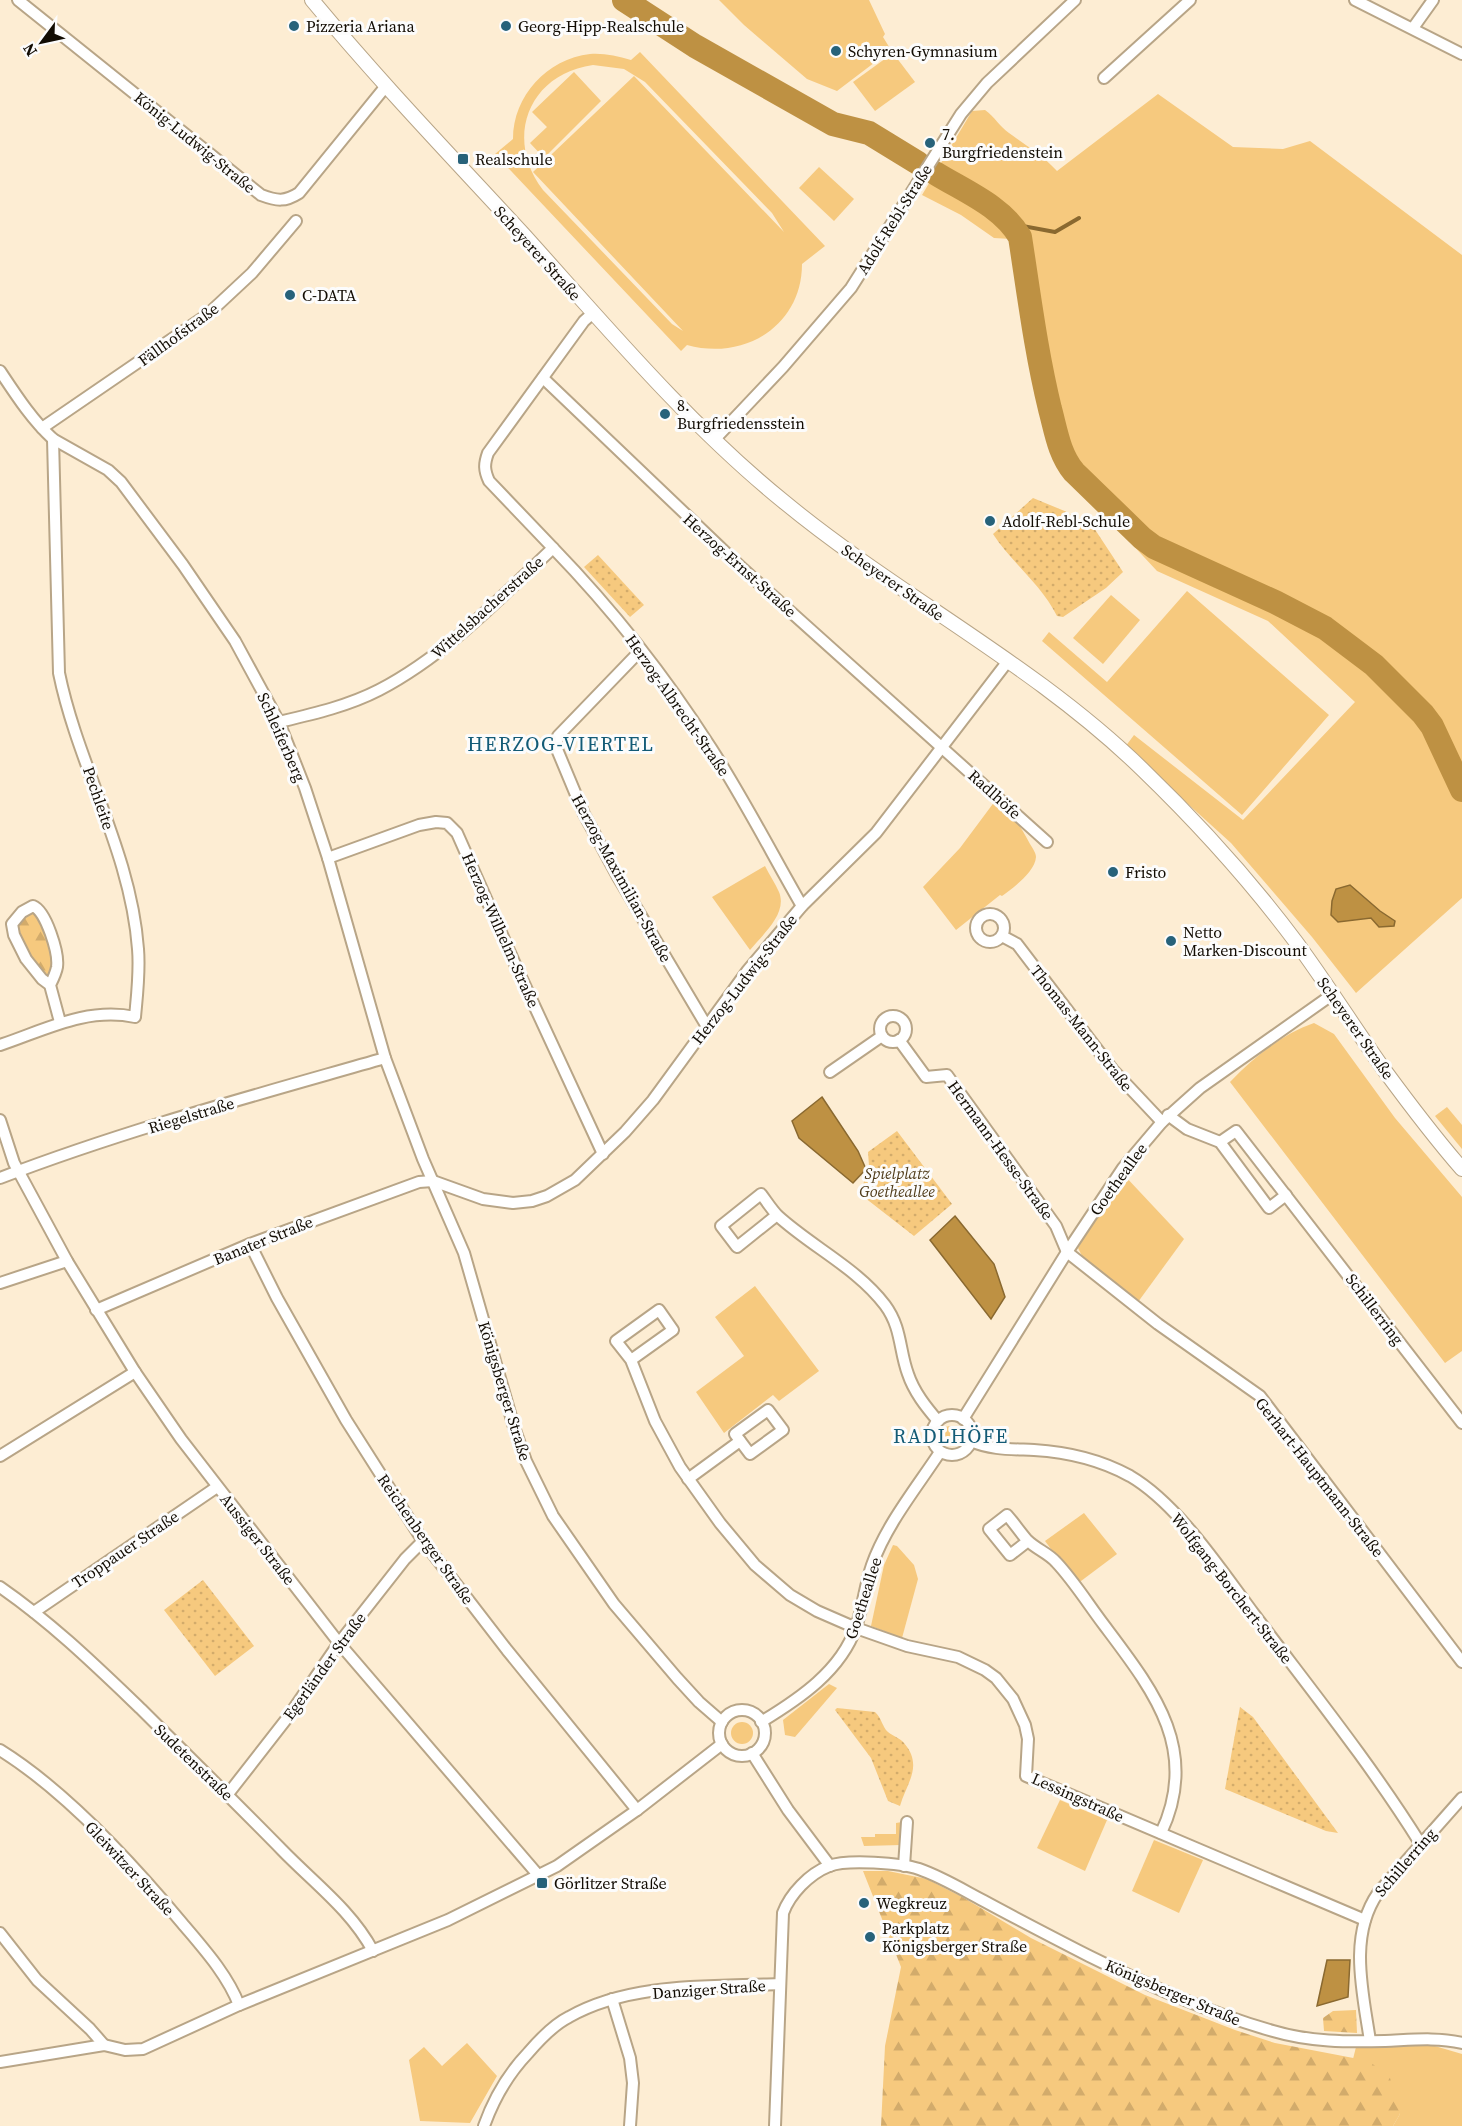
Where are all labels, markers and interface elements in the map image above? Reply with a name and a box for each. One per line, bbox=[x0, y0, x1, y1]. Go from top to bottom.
north arrow bbox=[12, 12, 72, 72]
place label: Pizzeria Ariana bbox=[306, 15, 415, 37]
place label: Georg-Hipp-Realschule bbox=[518, 15, 684, 37]
marker: Pizzeria Ariana bbox=[287, 19, 301, 33]
marker: Georg-Hipp-Realschule bbox=[499, 19, 513, 33]
text: N bbox=[17, 39, 42, 61]
place label: Schyren-Gymnasium bbox=[848, 40, 998, 62]
marker: Schyren-Gymnasium bbox=[829, 44, 843, 58]
street label: König-Ludwig-Straße bbox=[130, 86, 260, 198]
place label: 7. Burgfriedenstein bbox=[942, 123, 1063, 163]
marker: 7. Burgfriedenstein bbox=[923, 136, 937, 150]
place label: Realschule bbox=[475, 148, 553, 170]
marker: Realschule bbox=[456, 152, 470, 166]
street label: Adolf-Rebl-Straße bbox=[851, 160, 937, 278]
street label: Scheyerer Straße bbox=[490, 201, 586, 305]
place label: C-DATA bbox=[302, 284, 357, 306]
marker: C-DATA bbox=[283, 288, 297, 302]
street label: Fällhofstraße bbox=[133, 297, 223, 371]
place label: 8. Burgfriedensstein bbox=[677, 394, 805, 434]
marker: 8. Burgfriedensstein bbox=[658, 407, 672, 421]
street label: Herzog-Ernst-Straße bbox=[679, 508, 801, 622]
place label: Adolf-Rebl-Schule bbox=[1002, 510, 1130, 532]
marker: Adolf-Rebl-Schule bbox=[983, 514, 997, 528]
street label: Scheyerer Straße bbox=[837, 538, 949, 626]
street label: Wittelsbacherstraße bbox=[426, 551, 548, 663]
street label: Herzog-Albrecht-Straße bbox=[621, 630, 735, 780]
street label: Schleiferberg bbox=[253, 689, 311, 785]
district label: HERZOG-VIERTEL bbox=[467, 730, 655, 758]
street label: Pechleite bbox=[78, 763, 120, 833]
street label: Radlhöfe bbox=[964, 764, 1026, 824]
street label: Herzog-Maximilian-Straße bbox=[567, 790, 677, 966]
street label: Herzog-Wilhelm-Straße bbox=[457, 849, 545, 1011]
place label: Fristo bbox=[1125, 861, 1167, 883]
marker: Fristo bbox=[1106, 865, 1120, 879]
street label: Herzog-Ludwig-Straße bbox=[686, 909, 802, 1049]
place label: Netto Marken-Discount bbox=[1183, 921, 1307, 961]
marker: Netto Marken-Discount bbox=[1164, 934, 1178, 948]
street label: Thomas-Mann-Straße bbox=[1026, 960, 1138, 1096]
street label: Scheyerer Straße bbox=[1312, 972, 1400, 1084]
street label: Hermann-Hesse-Straße bbox=[943, 1076, 1059, 1224]
street label: Riegelstraße bbox=[145, 1092, 237, 1138]
street label: Goetheallee bbox=[1084, 1138, 1152, 1220]
park label: Spielplatz Goetheallee bbox=[859, 1162, 935, 1202]
street label: Banater Straße bbox=[210, 1210, 316, 1270]
street label: Schillerring bbox=[1341, 1269, 1409, 1349]
street label: Königsberger Straße bbox=[473, 1318, 537, 1464]
street label: Gerhart-Hauptmann-Straße bbox=[1251, 1393, 1389, 1561]
district label: RADLHÖFE bbox=[893, 1422, 1009, 1450]
street label: Reichenberger Straße bbox=[373, 1469, 479, 1609]
street label: Aussiger Straße bbox=[215, 1489, 301, 1589]
street label: Troppauer Straße bbox=[67, 1505, 183, 1593]
street label: Wolfgang-Borchert-Straße bbox=[1166, 1508, 1298, 1668]
street label: Goetheallee bbox=[839, 1554, 887, 1642]
street label: Egerländer Straße bbox=[277, 1608, 371, 1724]
street label: Sudetenstraße bbox=[150, 1719, 238, 1805]
street label: Lessingstraße bbox=[1028, 1767, 1128, 1827]
street label: Gleiwitzer Straße bbox=[80, 1816, 180, 1920]
street label: Schillerring bbox=[1369, 1823, 1441, 1901]
place label: Görlitzer Straße bbox=[554, 1872, 667, 1894]
marker: Görlitzer Straße bbox=[535, 1876, 549, 1890]
place label: Wegkreuz bbox=[876, 1892, 947, 1914]
marker: Wegkreuz bbox=[857, 1896, 871, 1910]
place label: Parkplatz Königsberger Straße bbox=[882, 1917, 1027, 1957]
marker: Parkplatz Königsberger Straße bbox=[863, 1930, 877, 1944]
street label: Königsberger Straße bbox=[1102, 1954, 1244, 2030]
street label: Danziger Straße bbox=[652, 1974, 766, 2004]

